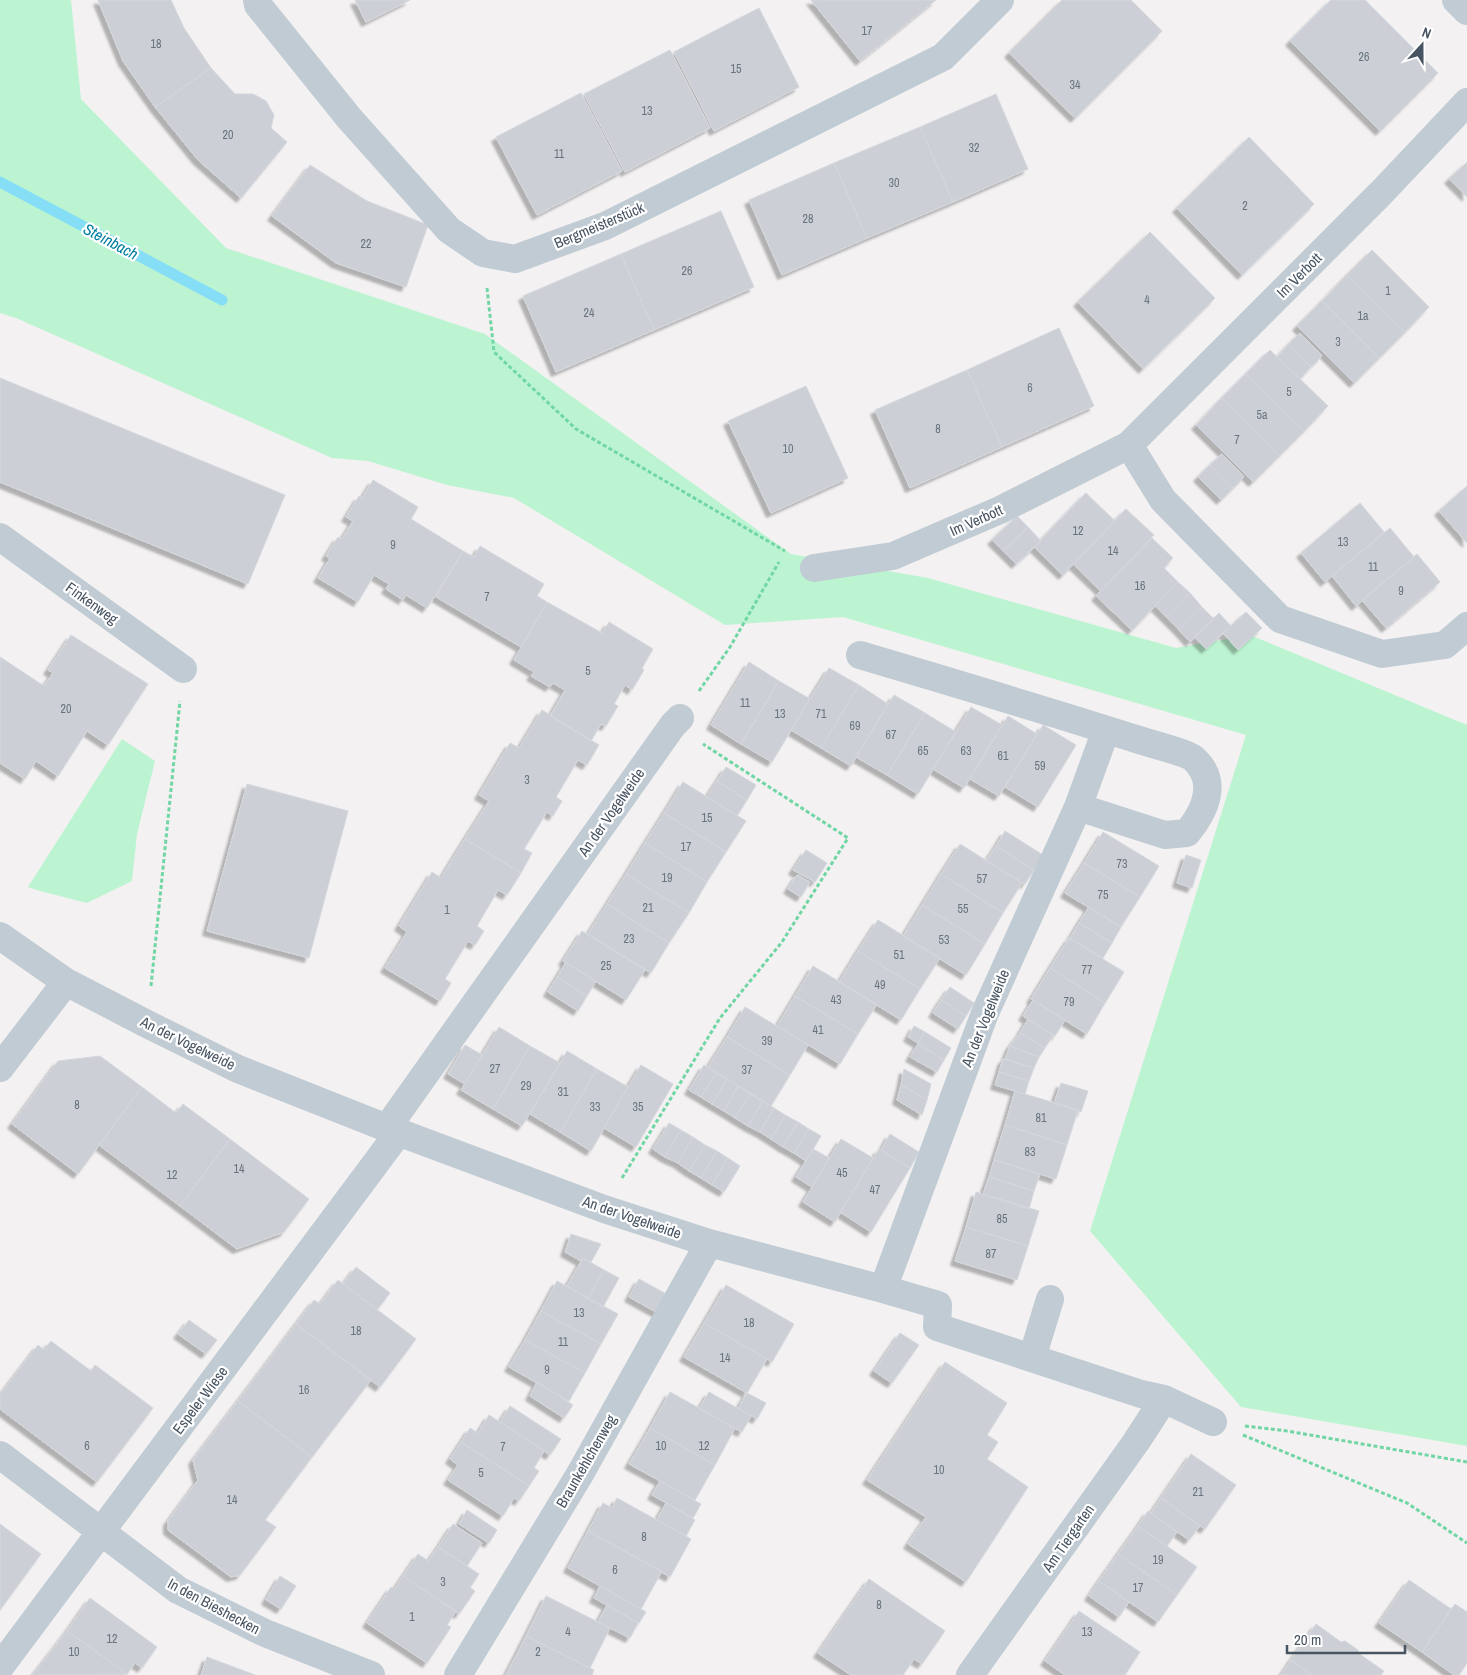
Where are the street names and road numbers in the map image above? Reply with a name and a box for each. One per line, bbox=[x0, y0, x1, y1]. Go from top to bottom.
street label: Bergmeisterstück bbox=[551, 196, 648, 253]
street label: Im Verbott bbox=[1272, 247, 1327, 302]
street label: Im Verbott bbox=[946, 499, 1006, 541]
street label: Finkenweg bbox=[61, 577, 123, 629]
street label: An der Vogelweide bbox=[572, 764, 649, 861]
street label: An der Vogelweide bbox=[956, 966, 1014, 1071]
street label: An der Vogelweide bbox=[136, 1010, 239, 1075]
street label: An der Vogelweide bbox=[579, 1190, 684, 1244]
street label: Espeler Wiese bbox=[168, 1362, 233, 1438]
street label: Braunkehlchenweg bbox=[551, 1410, 621, 1512]
street label: Am Tiergarten bbox=[1036, 1500, 1099, 1577]
street label: In den Bieshecken bbox=[164, 1573, 264, 1639]

